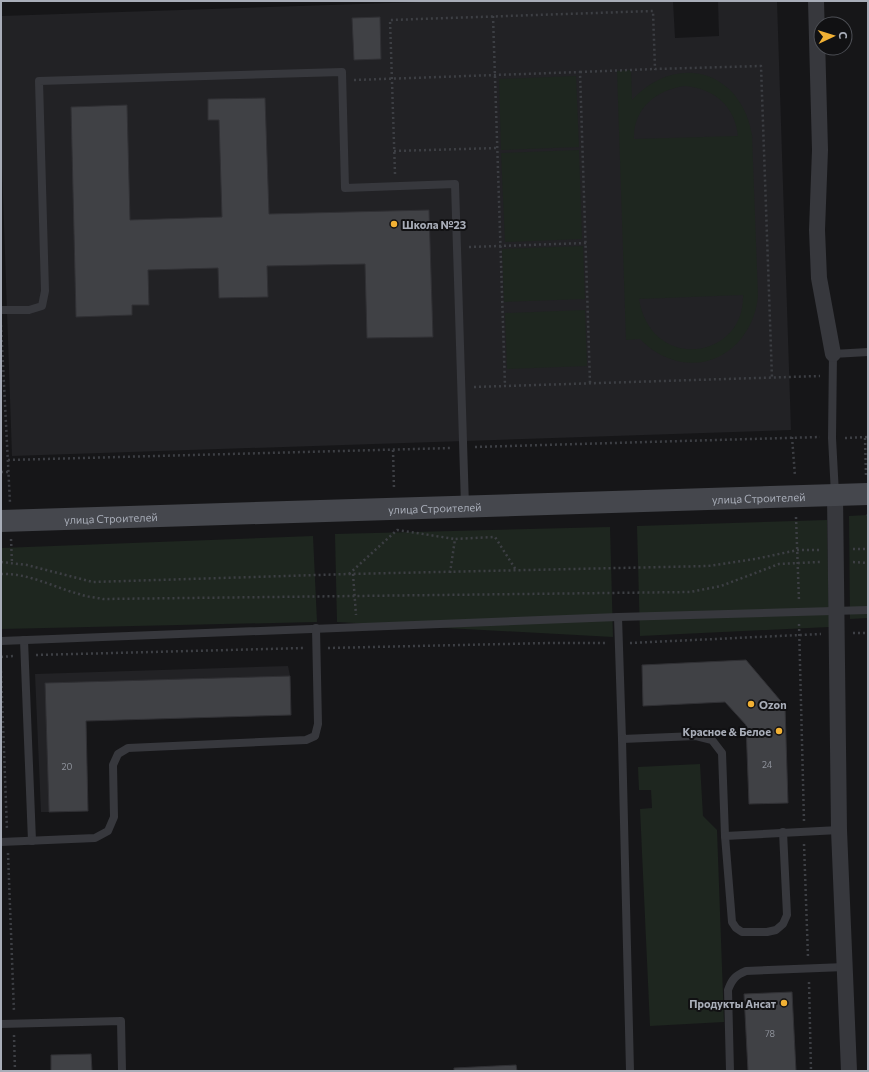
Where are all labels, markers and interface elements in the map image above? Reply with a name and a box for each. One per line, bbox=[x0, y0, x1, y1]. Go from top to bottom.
north arrow bbox=[813, 16, 853, 56]
text: С bbox=[837, 31, 850, 40]
place label: Школа №23 bbox=[402, 218, 466, 231]
marker: Школа №23 bbox=[389, 219, 399, 229]
street label: улица Строителей bbox=[712, 489, 806, 505]
street label: улица Строителей bbox=[388, 500, 482, 515]
street label: улица Строителей bbox=[64, 510, 158, 526]
place label: Ozon bbox=[759, 698, 787, 711]
marker: Ozon bbox=[746, 699, 756, 709]
place label: Красное & Белое bbox=[683, 725, 771, 738]
marker: Красное & Белое bbox=[774, 726, 784, 736]
house number: 24 bbox=[762, 759, 773, 770]
house number: 20 bbox=[62, 761, 73, 772]
place label: Продукты Ансат bbox=[689, 997, 777, 1010]
marker: Продукты Ансат bbox=[779, 998, 789, 1008]
house number: 78 bbox=[765, 1028, 775, 1039]

